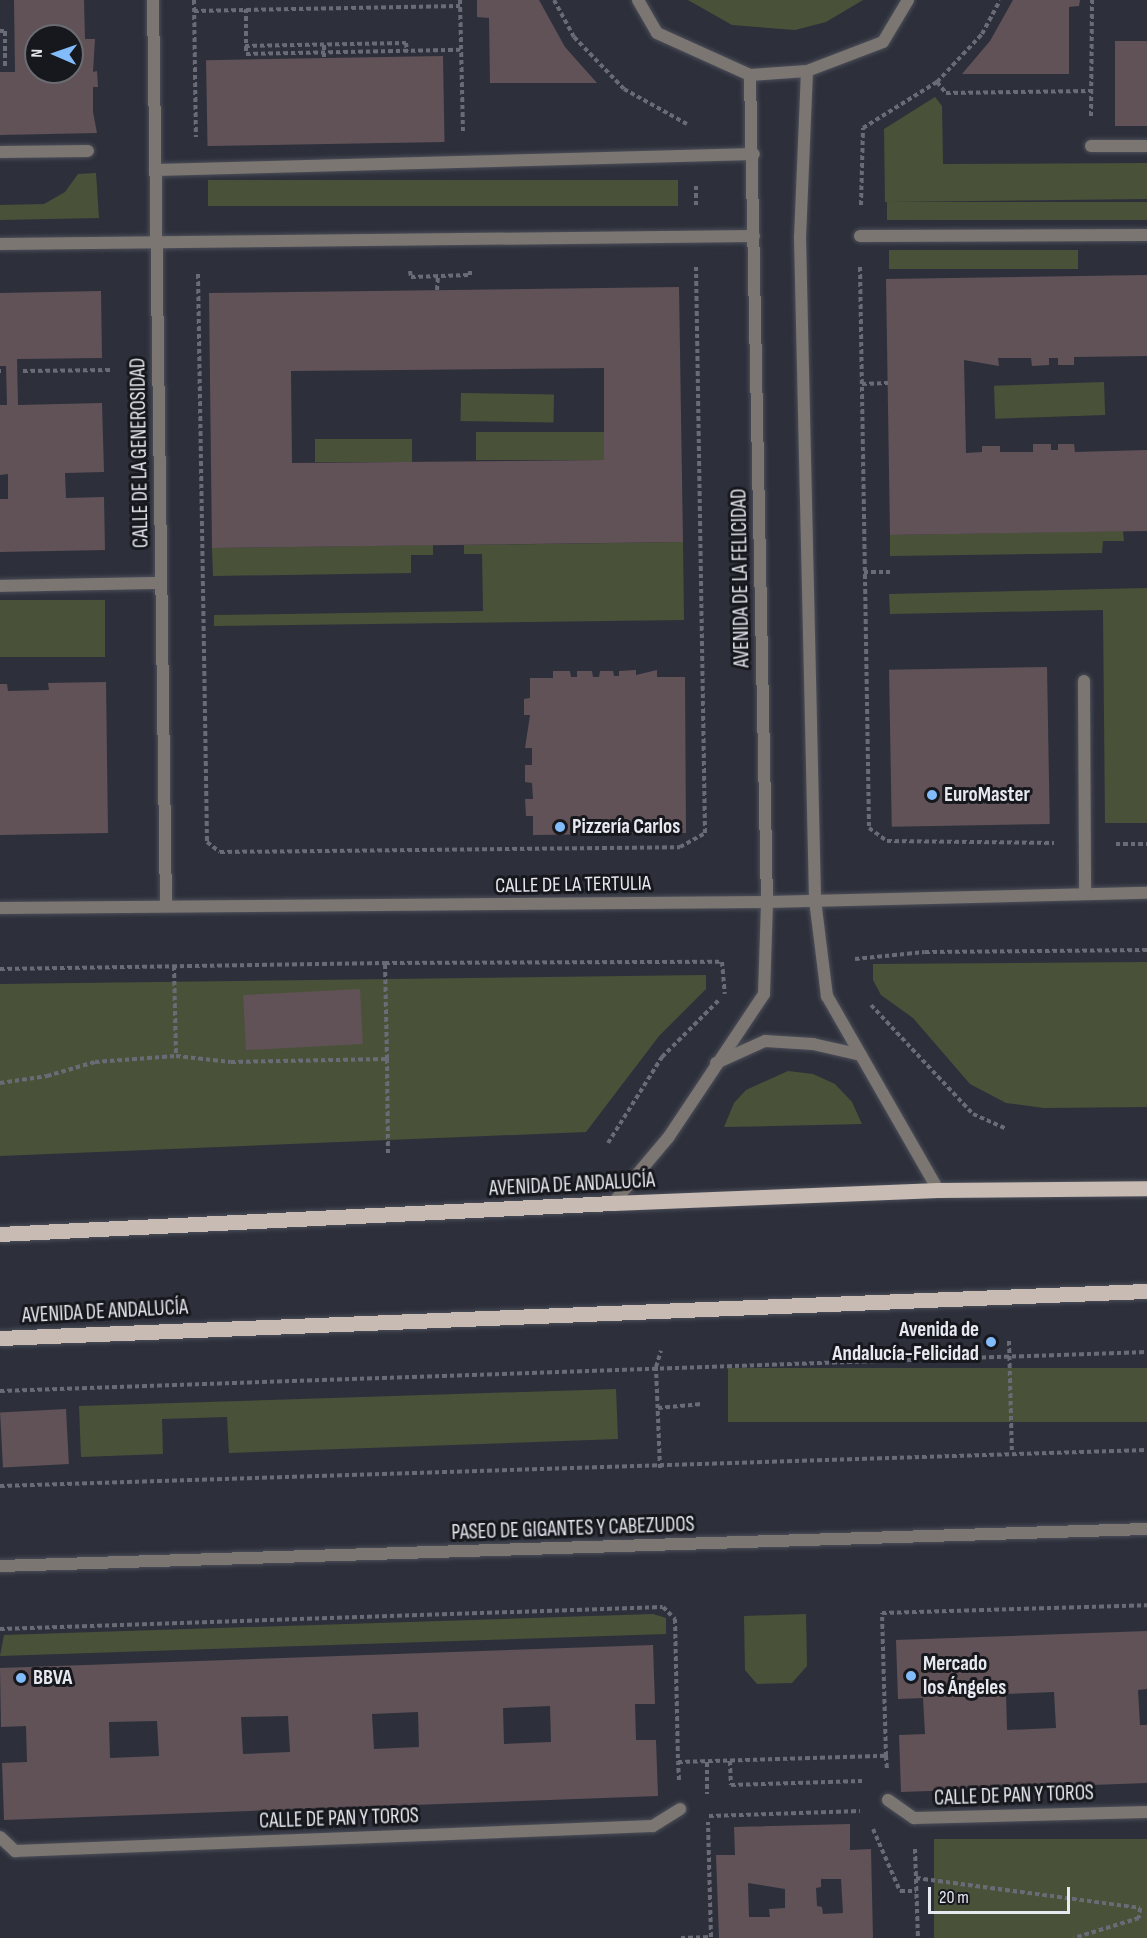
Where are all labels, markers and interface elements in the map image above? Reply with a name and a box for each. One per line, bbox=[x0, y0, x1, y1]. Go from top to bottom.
north arrow bbox=[24, 24, 84, 84]
text: N bbox=[28, 49, 47, 58]
street label: CALLE DE LA GENEROSIDAD bbox=[126, 358, 154, 548]
street label: AVENIDA DE LA FELICIDAD bbox=[727, 488, 755, 668]
place label: EuroMaster bbox=[944, 782, 1030, 808]
marker: EuroMaster bbox=[925, 788, 939, 802]
place label: Pizzería Carlos bbox=[572, 814, 680, 840]
marker: Pizzería Carlos bbox=[553, 820, 567, 834]
street label: CALLE DE LA TERTULIA bbox=[495, 871, 651, 899]
street label: AVENIDA DE ANDALUCÍA bbox=[488, 1168, 656, 1202]
street label: AVENIDA DE ANDALUCÍA bbox=[21, 1295, 189, 1329]
place label: Avenida de Andalucía-Felicidad bbox=[832, 1317, 979, 1367]
marker: Avenida de Andalucía-Felicidad bbox=[984, 1335, 998, 1349]
street label: PASEO DE GIGANTES Y CABEZUDOS bbox=[451, 1512, 695, 1546]
place label: Mercado los Ángeles bbox=[923, 1651, 1006, 1701]
place label: BBVA bbox=[33, 1665, 72, 1691]
marker: Mercado los Ángeles bbox=[904, 1669, 918, 1683]
marker: BBVA bbox=[14, 1671, 28, 1685]
street label: CALLE DE PAN Y TOROS bbox=[934, 1781, 1094, 1811]
street label: CALLE DE PAN Y TOROS bbox=[259, 1804, 419, 1834]
scale bar bbox=[931, 1875, 1074, 1913]
text: 20 m bbox=[939, 1887, 969, 1908]

